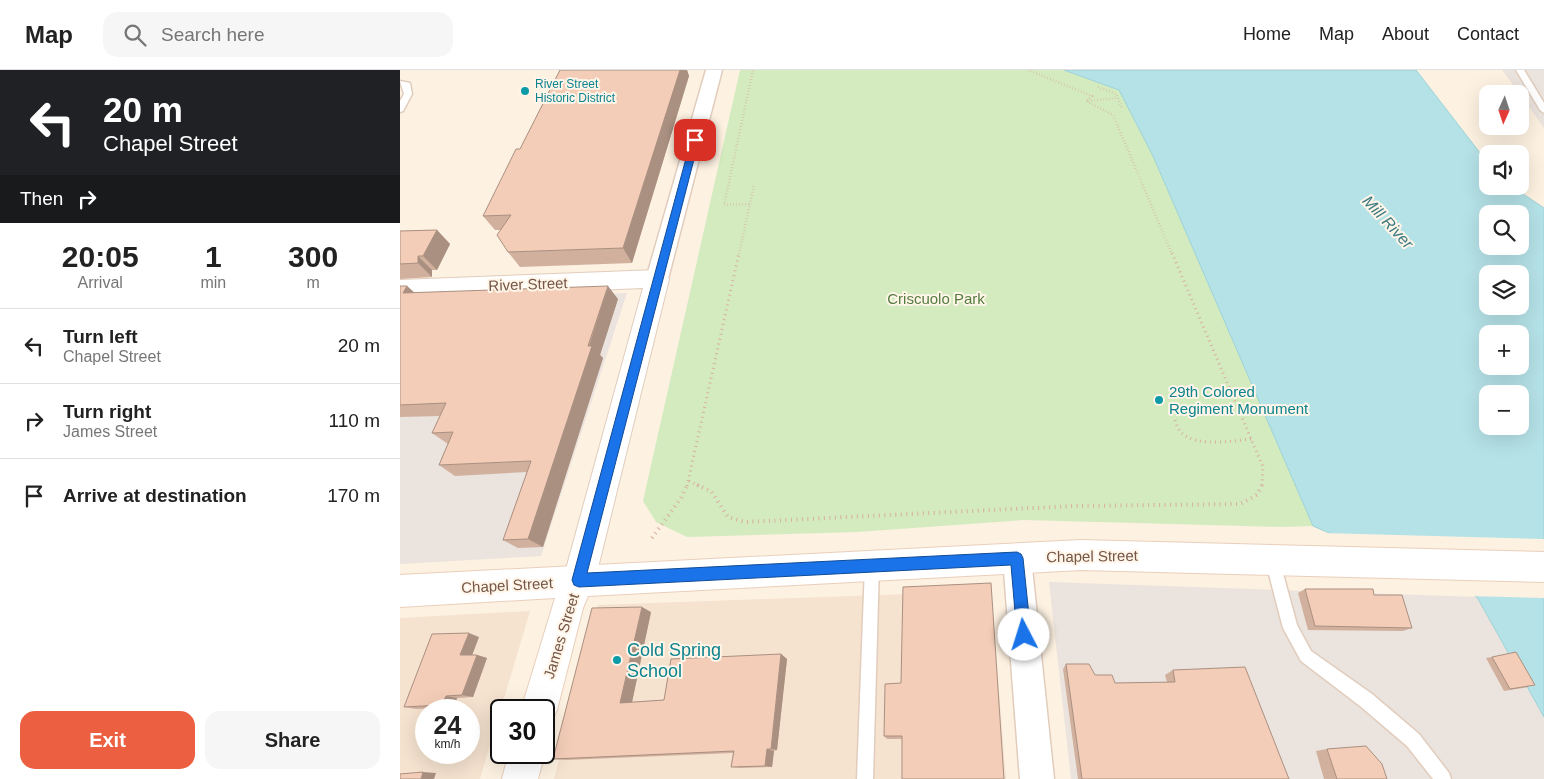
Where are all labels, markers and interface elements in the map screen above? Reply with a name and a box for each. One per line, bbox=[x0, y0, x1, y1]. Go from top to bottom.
search box bbox=[103, 12, 453, 57]
text: Map bbox=[25, 21, 73, 48]
icon: search bbox=[121, 21, 149, 49]
text: Search here bbox=[161, 24, 265, 45]
text: Home bbox=[1243, 24, 1291, 44]
text: Map bbox=[1319, 24, 1354, 44]
text: About bbox=[1382, 24, 1429, 44]
text: Contact bbox=[1457, 24, 1519, 44]
place label: River Street Historic District bbox=[535, 77, 616, 105]
marker: River Street Historic District bbox=[519, 85, 531, 97]
north arrow bbox=[1479, 85, 1529, 135]
map controls bbox=[1479, 85, 1529, 435]
icon: left bbox=[20, 90, 85, 155]
text: 20 m bbox=[103, 90, 183, 129]
pin bbox=[674, 119, 716, 161]
icon: arrive bbox=[681, 126, 709, 154]
text: Chapel Street bbox=[103, 131, 238, 156]
button: sound bbox=[1479, 145, 1529, 195]
icon: right bbox=[73, 185, 101, 213]
text: Then bbox=[20, 188, 63, 209]
water label: Mill River bbox=[1359, 192, 1417, 252]
button: search bbox=[1479, 205, 1529, 255]
text: 20:05 bbox=[62, 240, 139, 273]
text: 1 bbox=[205, 240, 222, 273]
text: 300 bbox=[288, 240, 338, 273]
button: layers bbox=[1479, 265, 1529, 315]
text: Arrival bbox=[78, 274, 123, 291]
text: min bbox=[200, 274, 226, 291]
text: m bbox=[306, 274, 320, 291]
street label: River Street bbox=[488, 274, 569, 294]
park label: Criscuolo Park bbox=[887, 290, 985, 307]
button: + bbox=[1479, 325, 1529, 375]
text: Turn left bbox=[63, 326, 138, 347]
icon: left bbox=[20, 332, 48, 360]
text: 20 m bbox=[338, 335, 380, 356]
text: Chapel Street bbox=[63, 348, 161, 365]
place label: 29th Colored Regiment Monument bbox=[1169, 383, 1309, 417]
button: − bbox=[1479, 385, 1529, 435]
marker: 29th Colored Regiment Monument bbox=[1153, 394, 1165, 406]
text: Turn right bbox=[63, 401, 151, 422]
icon: right bbox=[20, 407, 48, 435]
text: 110 m bbox=[329, 410, 380, 431]
text: James Street bbox=[63, 423, 157, 440]
icon: arrive bbox=[20, 482, 48, 510]
text: Arrive at destination bbox=[63, 485, 247, 506]
text: 170 m bbox=[327, 485, 380, 506]
street label: Chapel Street bbox=[1046, 547, 1139, 565]
street label: Chapel Street bbox=[461, 574, 554, 596]
street label: James Street bbox=[540, 590, 582, 681]
position arrow bbox=[997, 608, 1049, 660]
place label: Cold Spring School bbox=[627, 640, 721, 681]
marker: Cold Spring School bbox=[611, 654, 623, 666]
speed limit sign: 30 bbox=[490, 699, 555, 764]
button: Exit bbox=[20, 711, 195, 769]
button: Share bbox=[205, 711, 380, 769]
text: 24 bbox=[434, 711, 461, 739]
text: km/h bbox=[434, 737, 461, 751]

